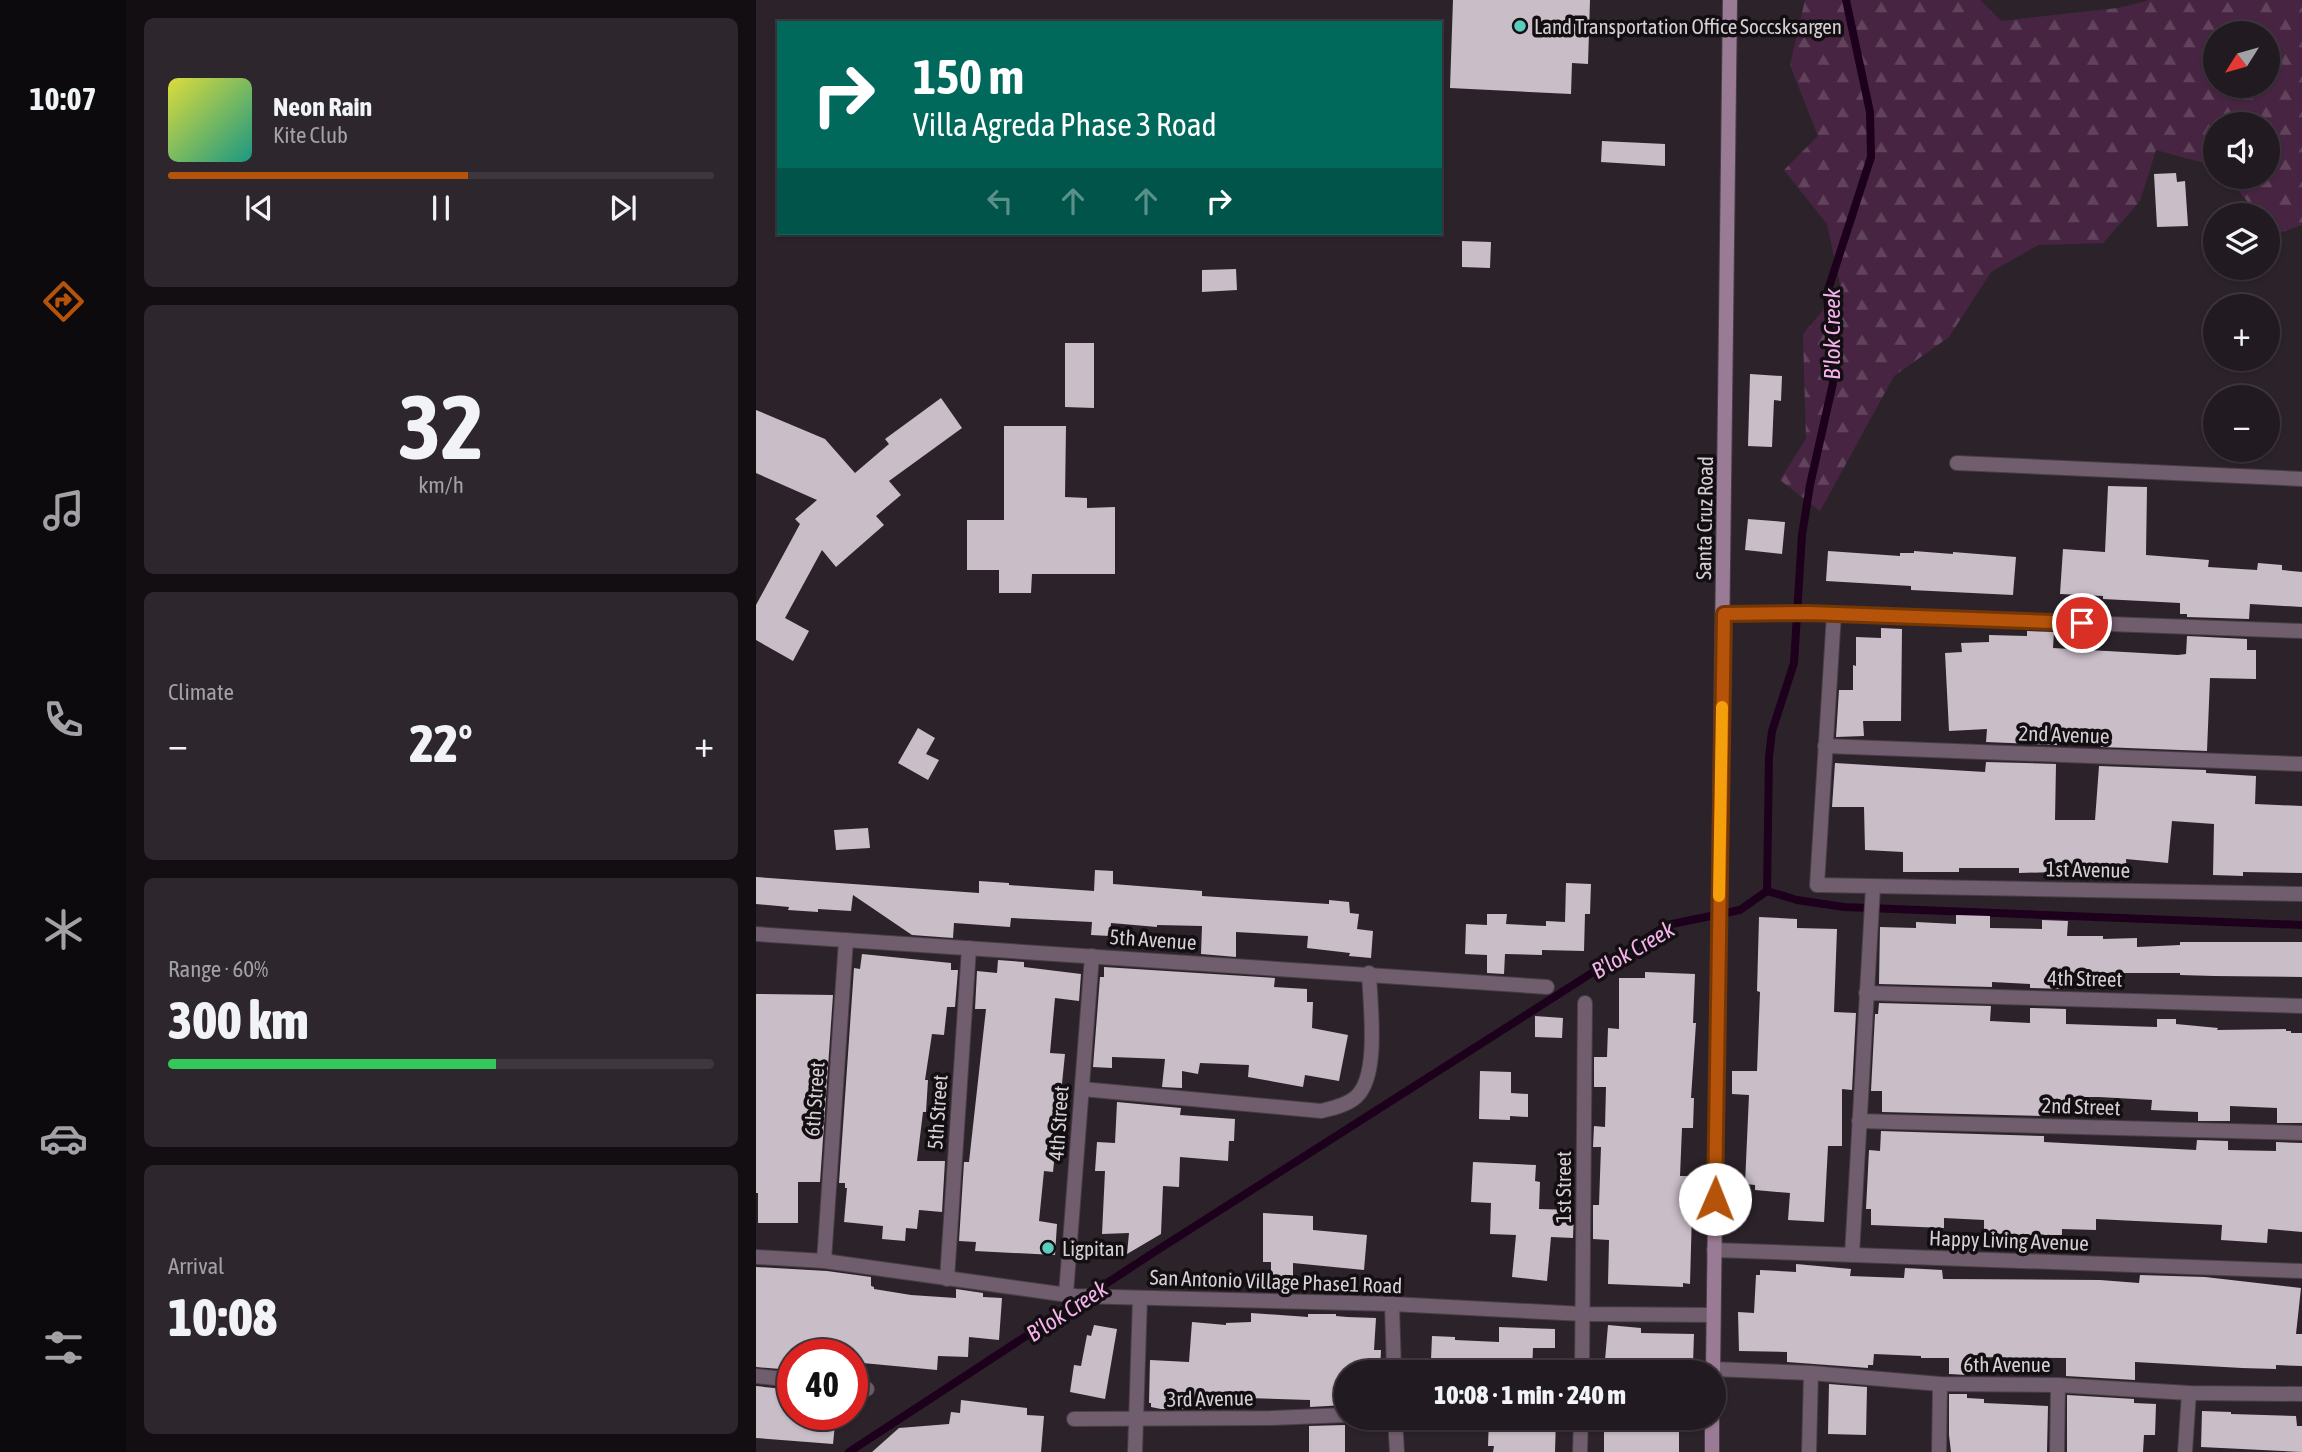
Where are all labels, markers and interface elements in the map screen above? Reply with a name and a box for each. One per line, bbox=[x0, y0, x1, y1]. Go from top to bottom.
place label: Land Transportation Office Soccsksargen bbox=[1534, 14, 1842, 38]
marker: Land Transportation Office Soccsksargen bbox=[1512, 18, 1528, 34]
north arrow bbox=[2203, 21, 2280, 98]
map controls bbox=[2203, 21, 2280, 462]
text: 150 m bbox=[913, 48, 1024, 104]
icon: right bbox=[798, 49, 889, 140]
text: 10:07 bbox=[29, 80, 97, 117]
text: Neon Rain bbox=[273, 92, 372, 122]
text: Villa Agreda Phase 3 Road bbox=[913, 106, 1217, 143]
button: sound bbox=[2203, 112, 2280, 189]
text: Kite Club bbox=[273, 122, 348, 148]
icon: left bbox=[981, 182, 1019, 220]
icon: ahead bbox=[1054, 182, 1092, 220]
icon: ahead bbox=[1127, 182, 1165, 220]
icon: right bbox=[1200, 182, 1238, 220]
icon: previous bbox=[240, 189, 278, 227]
icon: pause bbox=[422, 189, 460, 227]
icon: next bbox=[604, 189, 642, 227]
button: layers bbox=[2203, 203, 2280, 280]
icon: directions bbox=[39, 277, 88, 326]
water label: B'lok Creek bbox=[1819, 287, 1845, 380]
button: + bbox=[2203, 294, 2280, 371]
text: 32 bbox=[398, 374, 484, 478]
button: − bbox=[2203, 385, 2280, 462]
street label: Santa Cruz Road bbox=[1691, 456, 1717, 580]
text: km/h bbox=[418, 472, 464, 498]
icon: music bbox=[39, 486, 88, 535]
pin bbox=[2052, 593, 2112, 653]
icon: arrive bbox=[2063, 604, 2101, 642]
text: Climate bbox=[168, 679, 234, 705]
icon: phone bbox=[39, 695, 88, 744]
text: 22° bbox=[409, 713, 473, 773]
street label: 2nd Avenue bbox=[2018, 720, 2110, 748]
text: − bbox=[168, 722, 188, 765]
text: + bbox=[694, 722, 714, 765]
street label: 1st Avenue bbox=[2046, 856, 2130, 882]
icon: climate bbox=[39, 905, 88, 954]
water label: B'lok Creek bbox=[1587, 915, 1680, 984]
street label: 5th Avenue bbox=[1109, 924, 1197, 954]
text: Range · 60% bbox=[168, 956, 268, 982]
street label: 4th Street bbox=[2047, 965, 2123, 991]
text: 300 km bbox=[168, 990, 309, 1050]
street label: 6th Street bbox=[799, 1061, 829, 1137]
street label: 5th Street bbox=[922, 1074, 952, 1150]
street label: 4th Street bbox=[1043, 1085, 1073, 1161]
street label: 2nd Street bbox=[2041, 1093, 2121, 1119]
icon: car bbox=[39, 1114, 88, 1163]
street label: 1st Street bbox=[1551, 1151, 1575, 1223]
position arrow bbox=[1678, 1162, 1752, 1236]
street label: Happy Living Avenue bbox=[1929, 1225, 2089, 1255]
place label: Ligpitan bbox=[1062, 1236, 1125, 1260]
marker: Ligpitan bbox=[1040, 1240, 1056, 1256]
text: Arrival bbox=[168, 1253, 224, 1279]
street label: San Antonio Village Phase1 Road bbox=[1149, 1265, 1403, 1297]
water label: B'lok Creek bbox=[1022, 1275, 1113, 1347]
text: 10:08 bbox=[168, 1287, 277, 1347]
icon: filters bbox=[39, 1323, 88, 1372]
speed limit sign: 40 bbox=[777, 1339, 868, 1430]
street label: 6th Avenue bbox=[1963, 1352, 2051, 1376]
text: 10:08 · 1 min · 240 m bbox=[1434, 1380, 1626, 1410]
street label: 3rd Avenue bbox=[1166, 1385, 1254, 1411]

